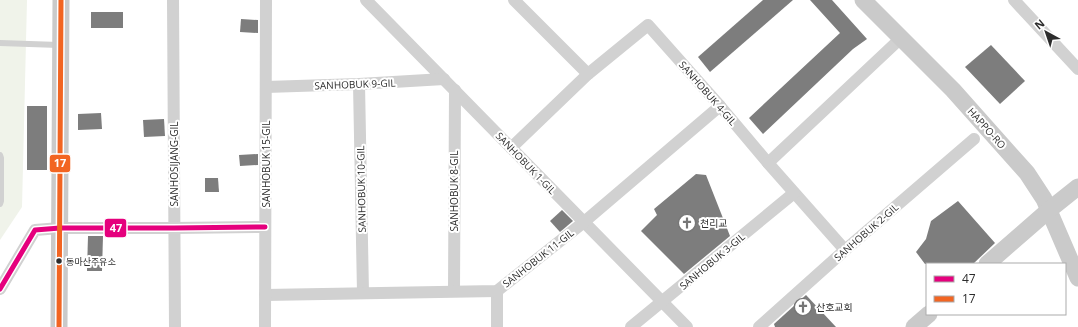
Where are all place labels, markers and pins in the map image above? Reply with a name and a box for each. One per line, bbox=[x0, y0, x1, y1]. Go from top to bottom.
church icon: 천리교 bbox=[677, 213, 697, 233]
place label: 천리교 bbox=[700, 216, 728, 230]
place label: 동마산주유소 bbox=[66, 255, 116, 268]
marker: 동마산주유소 bbox=[54, 256, 64, 266]
church icon: 산호교회 bbox=[793, 297, 813, 317]
place label: 산호교회 bbox=[816, 300, 853, 314]

